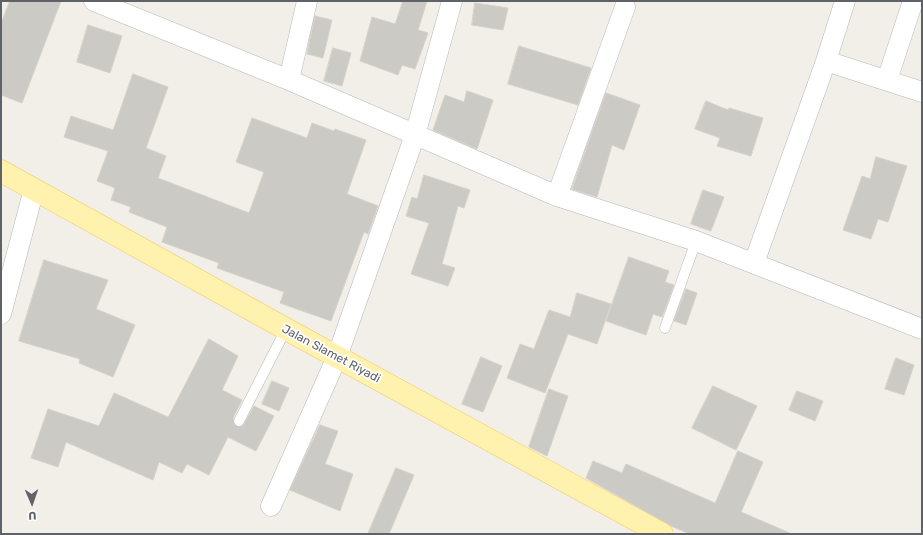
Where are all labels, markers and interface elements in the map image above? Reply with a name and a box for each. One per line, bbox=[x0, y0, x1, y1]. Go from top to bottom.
street label: Jalan Slamet Riyadi bbox=[279, 322, 383, 386]
north arrow bbox=[12, 483, 52, 523]
text: U bbox=[28, 509, 37, 522]

